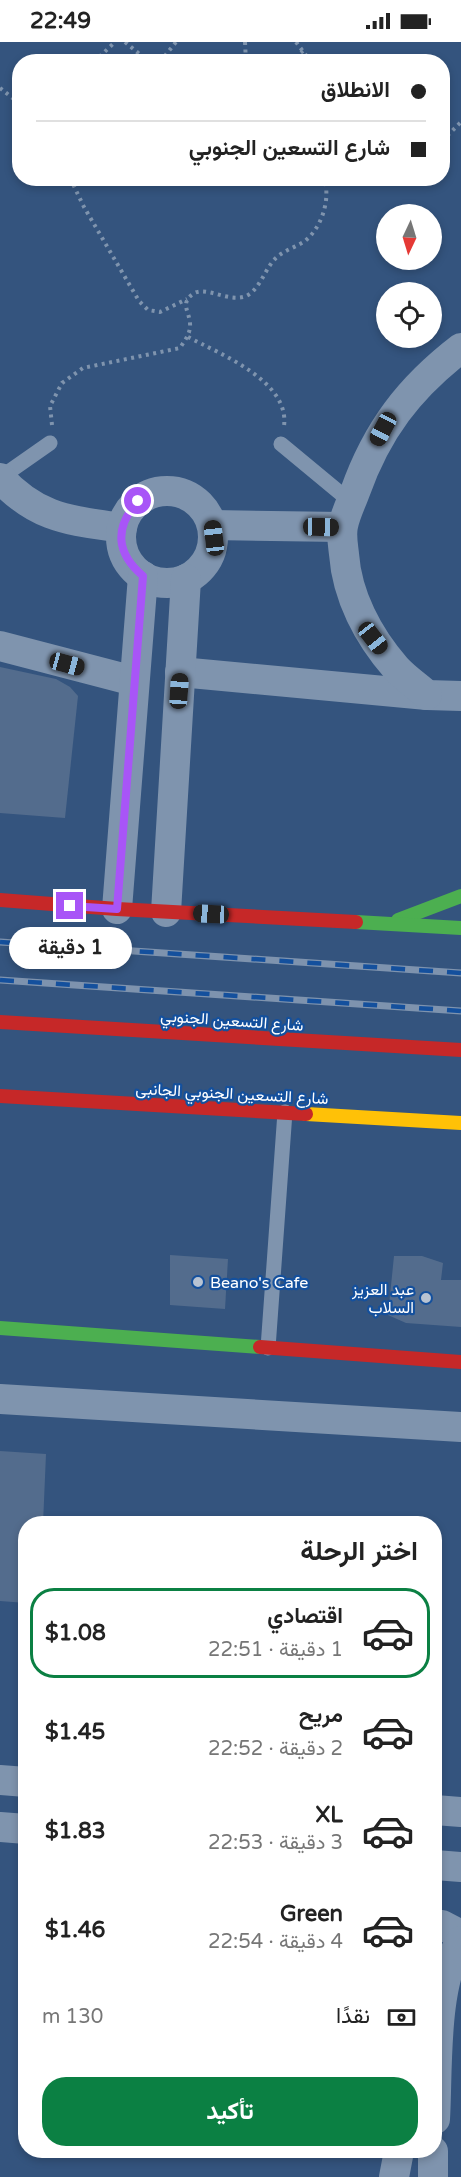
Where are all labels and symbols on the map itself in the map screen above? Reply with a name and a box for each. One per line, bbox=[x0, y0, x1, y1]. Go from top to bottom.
north arrow bbox=[376, 204, 442, 270]
car bbox=[367, 409, 399, 449]
route start bbox=[124, 487, 151, 514]
car bbox=[303, 518, 339, 536]
car bbox=[203, 519, 225, 557]
car bbox=[355, 618, 391, 658]
car bbox=[47, 651, 87, 677]
car bbox=[169, 672, 189, 710]
route end bbox=[56, 892, 83, 919]
car bbox=[193, 904, 229, 924]
callout: 1 دقيقة bbox=[8, 927, 132, 969]
street label: شارع التسعين الجنوبي bbox=[159, 1006, 304, 1039]
street label: شارع التسعين الجنوبي الجانبى bbox=[135, 1079, 329, 1112]
place label: Beano's Cafe bbox=[210, 1273, 308, 1293]
marker: Beano's Cafe bbox=[191, 1275, 205, 1289]
place label: عبد العزيز السلاب bbox=[351, 1280, 414, 1318]
marker: عبد العزيز السلاب bbox=[419, 1291, 433, 1305]

